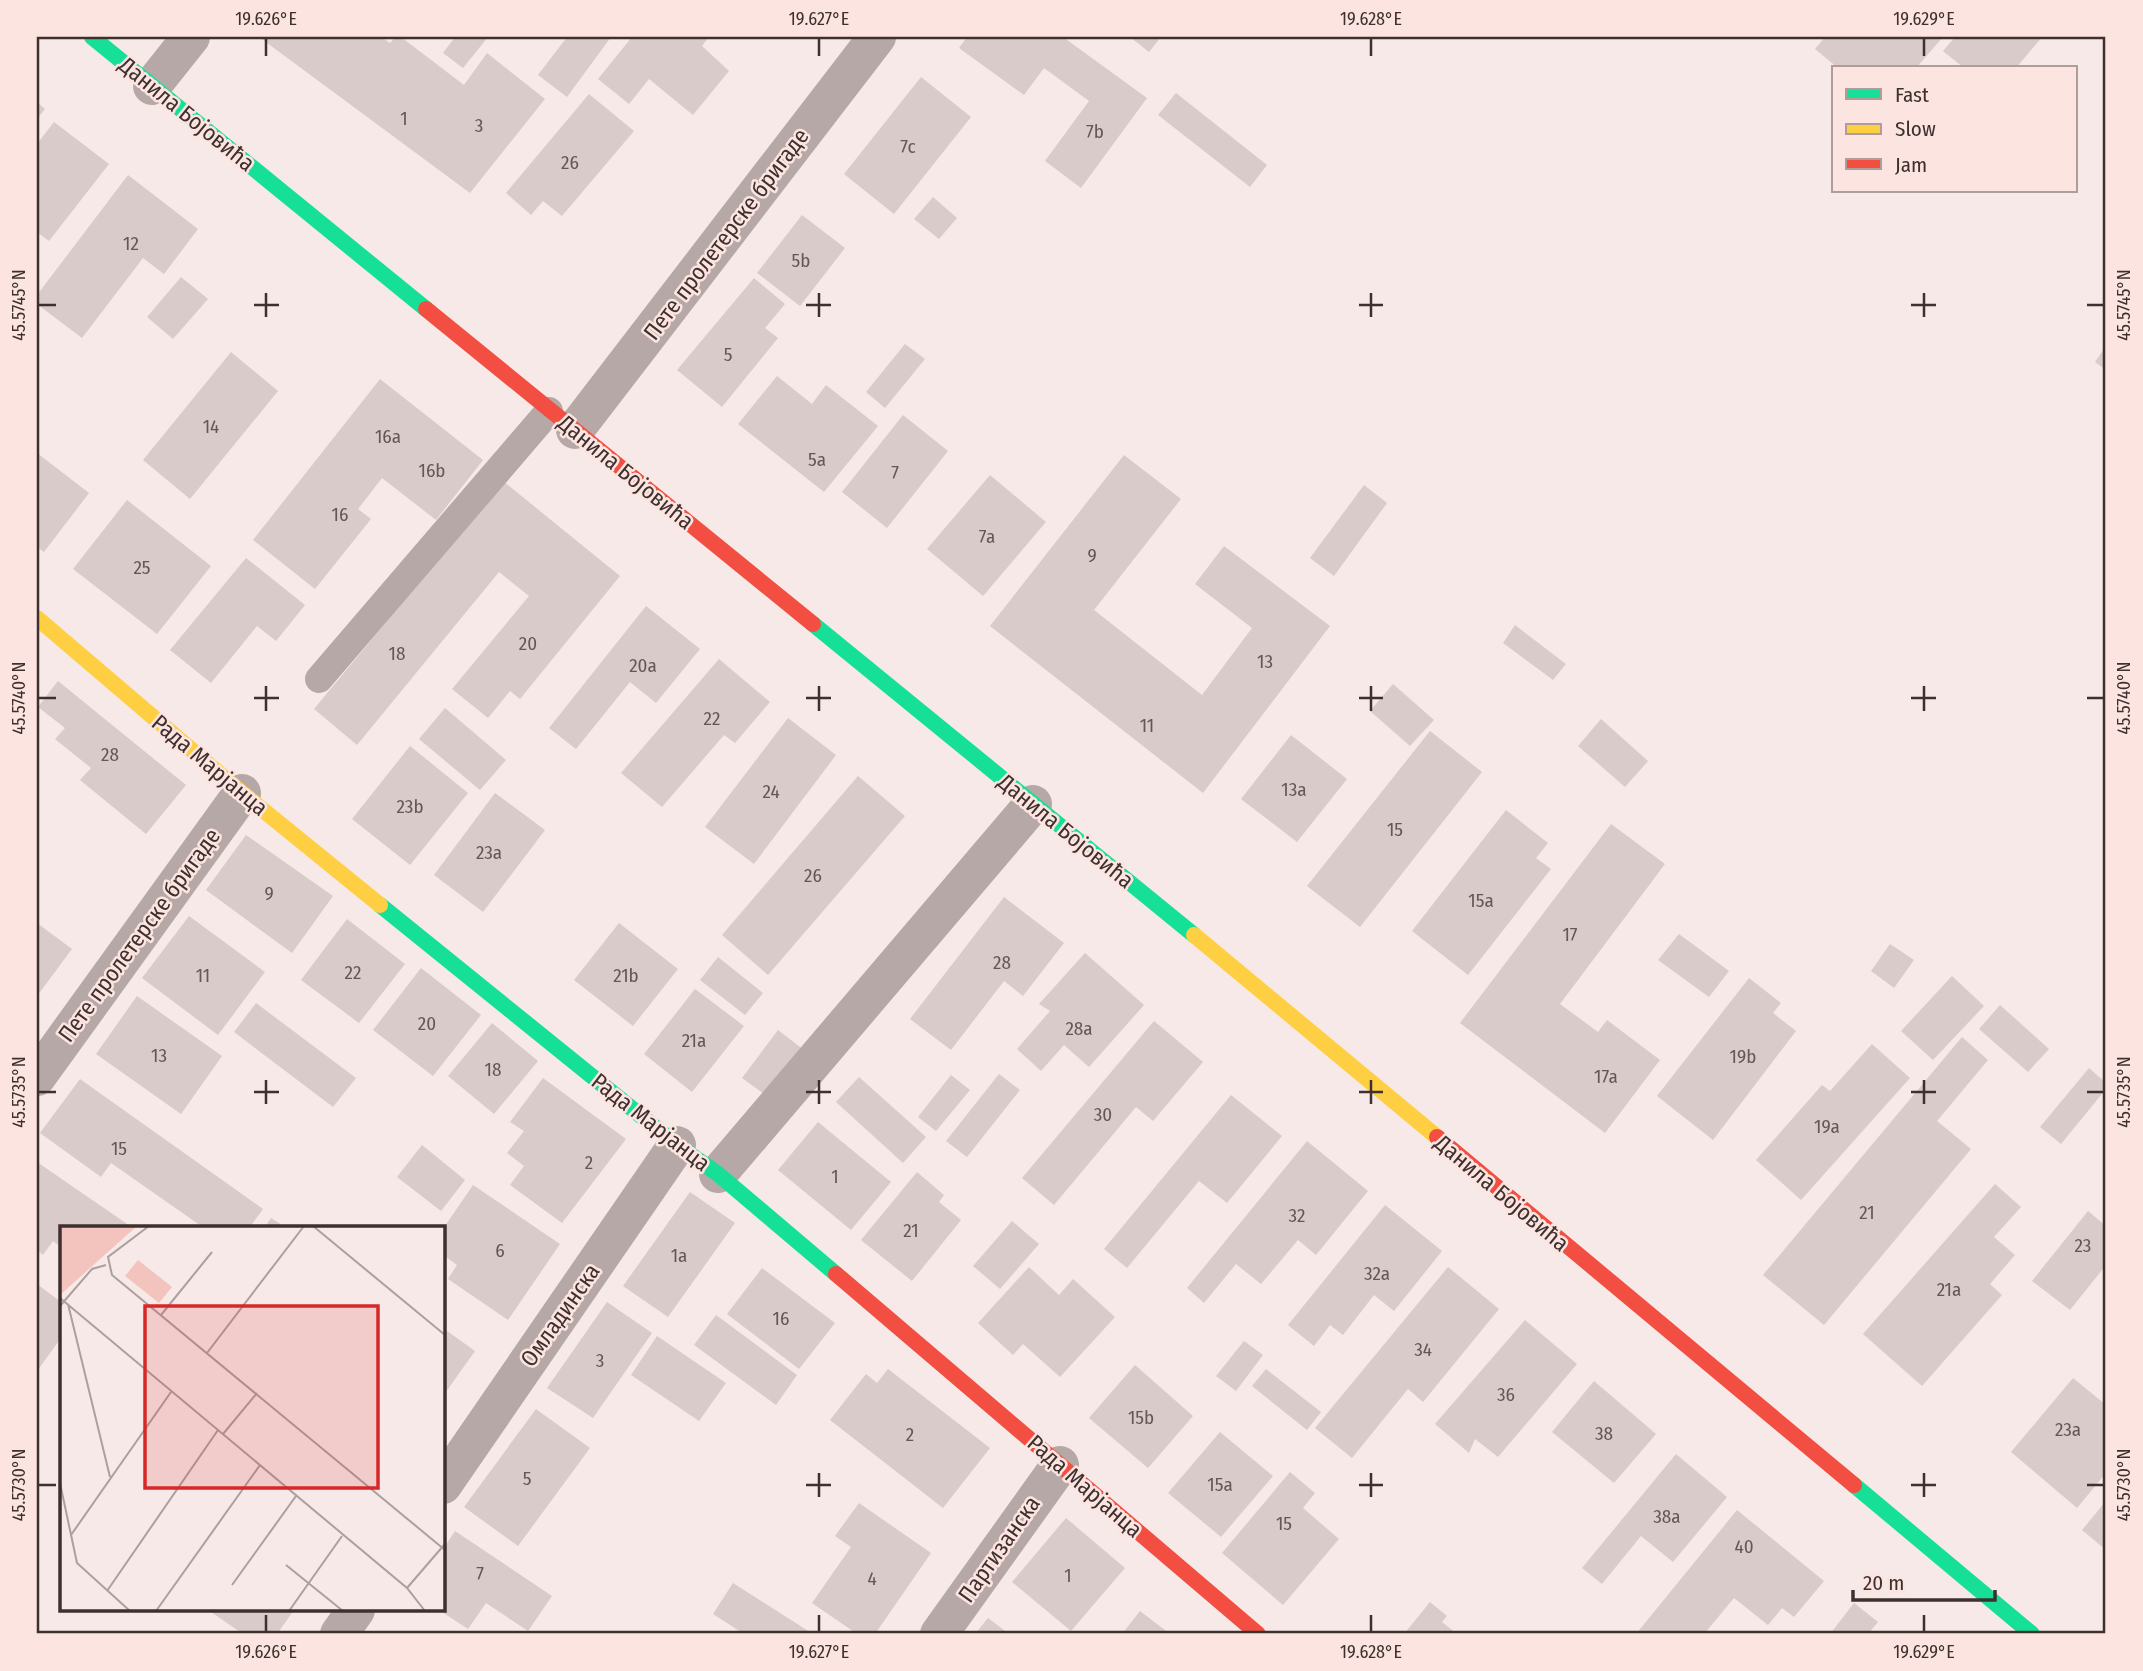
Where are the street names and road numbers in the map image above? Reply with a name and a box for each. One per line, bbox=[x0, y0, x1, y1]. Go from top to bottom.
street label: Данила Бојовића bbox=[113, 50, 261, 177]
street label: Пете пролетерске бригаде bbox=[637, 123, 815, 345]
street label: Данила Бојовића bbox=[552, 408, 700, 535]
street label: Рада Марјанца bbox=[146, 708, 274, 822]
street label: Данила Бојовића bbox=[992, 767, 1140, 894]
street label: Пете пролетерске бригаде bbox=[52, 823, 226, 1047]
street label: Рада Марјанца bbox=[586, 1067, 716, 1177]
street label: Данила Бојовића bbox=[1428, 1128, 1575, 1257]
street label: Омладинска bbox=[514, 1258, 606, 1372]
street label: Рада Марјанца bbox=[1022, 1429, 1148, 1543]
street label: Партизанска bbox=[952, 1490, 1046, 1608]

